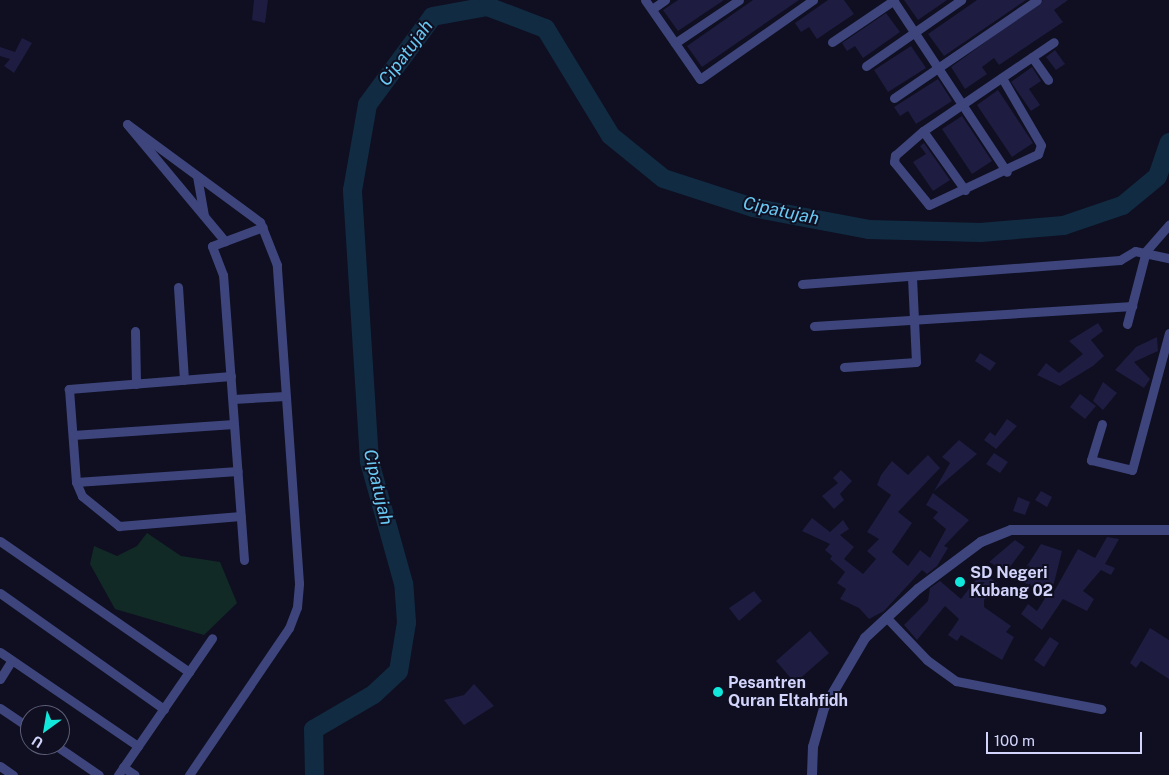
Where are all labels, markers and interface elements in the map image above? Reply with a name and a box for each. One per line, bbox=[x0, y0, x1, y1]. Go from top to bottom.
water label: Cipatujah bbox=[374, 16, 438, 90]
water label: Cipatujah bbox=[741, 192, 821, 230]
water label: Cipatujah bbox=[359, 447, 397, 527]
place label: SD Negeri Kubang 02 bbox=[970, 563, 1053, 601]
marker: SD Negeri Kubang 02 bbox=[954, 576, 966, 588]
place label: Pesantren Quran Eltahfidh bbox=[728, 673, 848, 711]
marker: Pesantren Quran Eltahfidh bbox=[712, 686, 724, 698]
north arrow bbox=[20, 705, 70, 755]
scale bar bbox=[989, 722, 1145, 754]
text: U bbox=[29, 732, 46, 751]
text: 100 m bbox=[994, 732, 1035, 749]

